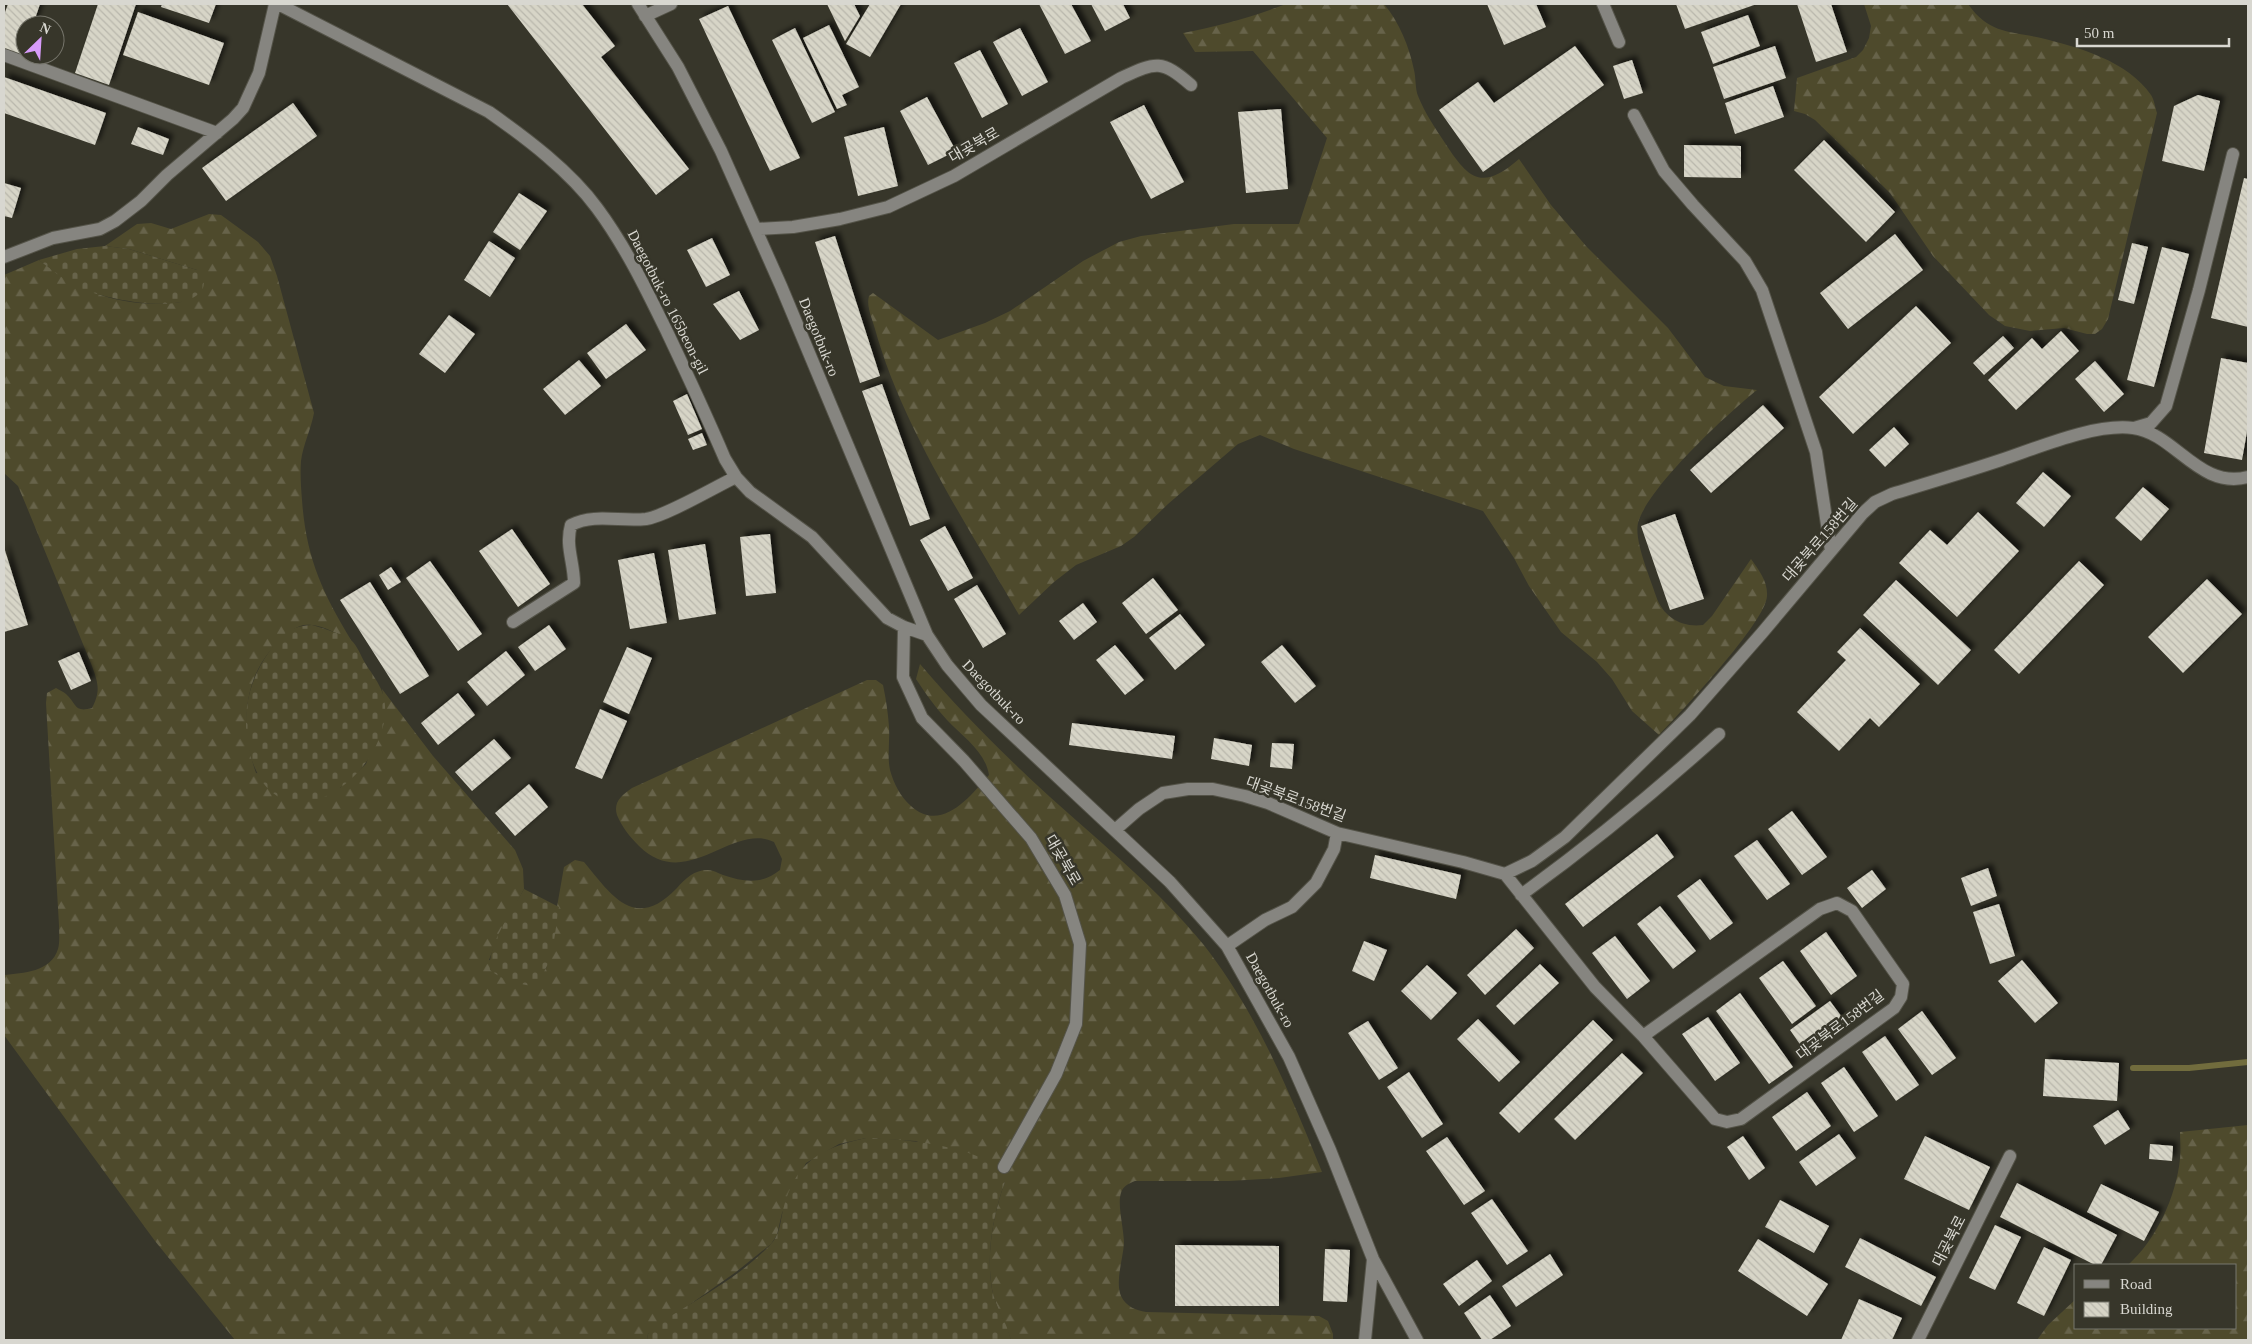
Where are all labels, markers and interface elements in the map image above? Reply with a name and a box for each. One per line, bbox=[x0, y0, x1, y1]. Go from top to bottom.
north arrow bbox=[15, 15, 65, 65]
scale bar bbox=[2077, 15, 2230, 47]
text: N bbox=[38, 20, 53, 38]
text: 50 m bbox=[2084, 25, 2115, 41]
street label: 대곶북로 bbox=[946, 124, 1002, 166]
street label: Daegotbuk-ro 165beon-gil bbox=[625, 227, 711, 377]
street label: Daegotbuk-ro bbox=[796, 295, 842, 379]
street label: 대곶북로158번길 bbox=[1779, 495, 1861, 585]
street label: Daegotbuk-ro bbox=[959, 656, 1029, 728]
street label: 대곶북로158번길 bbox=[1244, 773, 1348, 825]
street label: 대곶북로 bbox=[1042, 832, 1084, 888]
street label: Daegotbuk-ro bbox=[1243, 950, 1297, 1030]
street label: 대곶북로158번길 bbox=[1793, 987, 1887, 1063]
street label: 대곶북로 bbox=[1929, 1213, 1969, 1269]
legend bbox=[2074, 1264, 2237, 1329]
text: Road bbox=[2120, 1276, 2152, 1292]
text: Building bbox=[2120, 1301, 2173, 1317]

